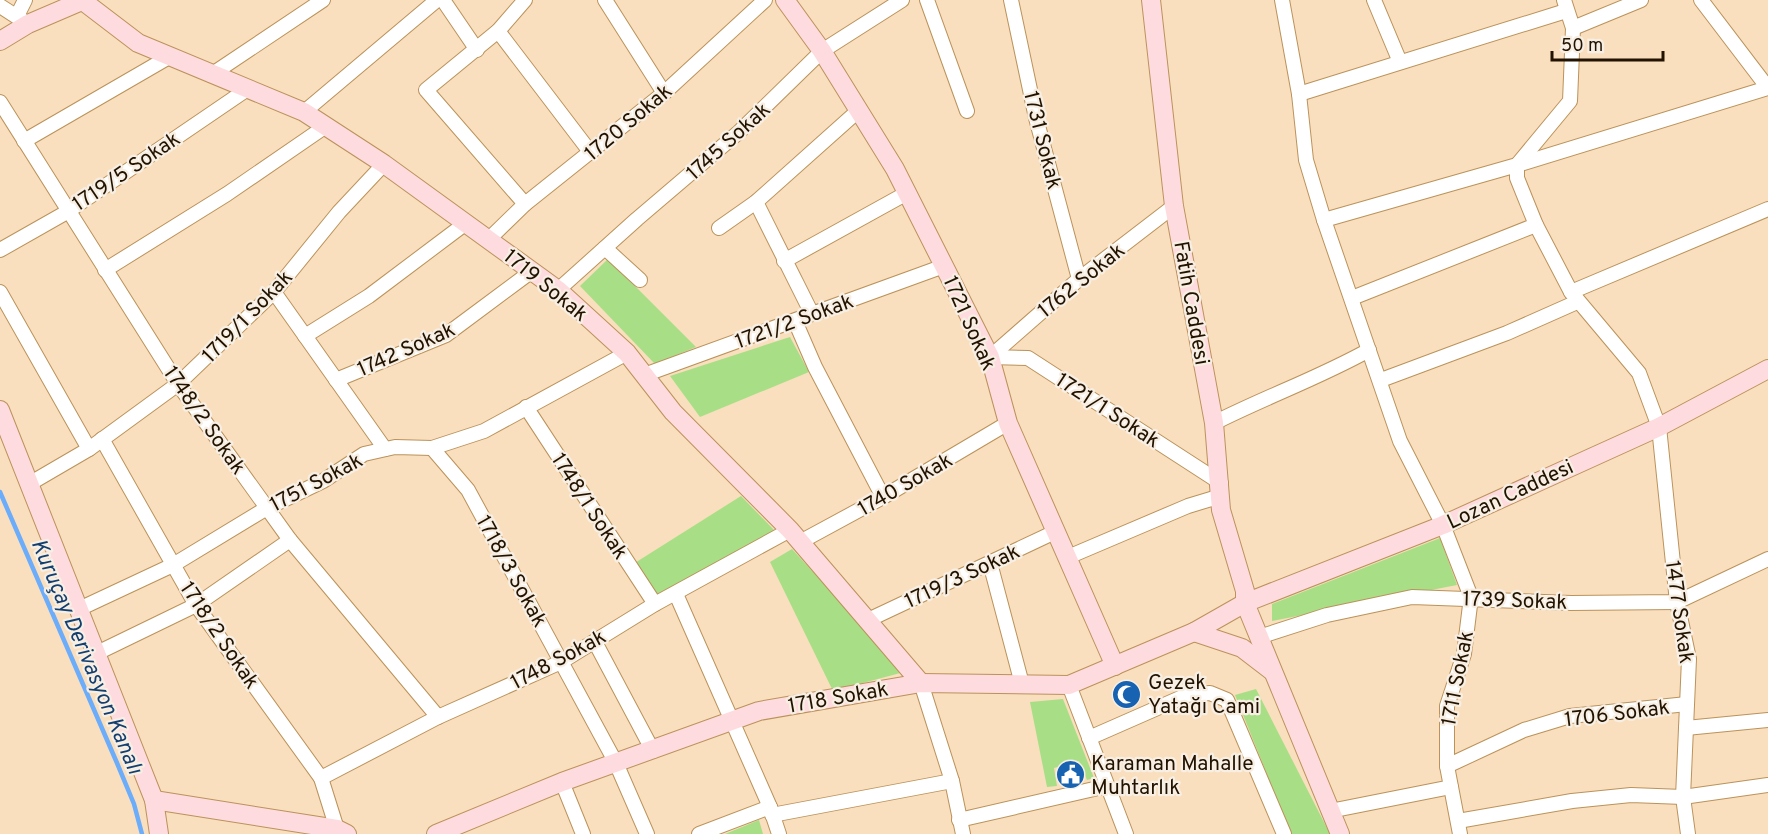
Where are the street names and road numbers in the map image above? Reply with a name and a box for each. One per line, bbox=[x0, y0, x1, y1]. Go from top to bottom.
street label: 1720 Sokak bbox=[580, 79, 678, 168]
street label: 1731 Sokak bbox=[1016, 88, 1067, 192]
street label: 1745 Sokak bbox=[681, 97, 777, 187]
street label: 1719/5 Sokak bbox=[68, 126, 186, 218]
street label: 1762 Sokak bbox=[1033, 238, 1131, 325]
street label: Fatih Caddesi bbox=[1166, 239, 1215, 367]
street label: 1719 Sokak bbox=[497, 244, 593, 328]
street label: 1719/1 Sokak bbox=[197, 265, 299, 369]
street label: 1721 Sokak bbox=[936, 272, 1001, 375]
street label: 1721/2 Sokak bbox=[732, 289, 857, 356]
street label: 1742 Sokak bbox=[354, 317, 460, 384]
street label: 1748/2 Sokak bbox=[156, 361, 251, 480]
street label: 1721/1 Sokak bbox=[1050, 368, 1164, 455]
street label: 1740 Sokak bbox=[854, 447, 958, 523]
street label: 1751 Sokak bbox=[266, 448, 368, 519]
street label: 1748/1 Sokak bbox=[544, 448, 633, 565]
street label: Lozan Caddesi bbox=[1443, 454, 1578, 536]
street label: 1718/3 Sokak bbox=[469, 511, 552, 632]
street label: 1719/3 Sokak bbox=[901, 539, 1025, 616]
street label: 1477 Sokak bbox=[1658, 559, 1699, 665]
street label: 1718/2 Sokak bbox=[173, 577, 265, 695]
street label: 1739 Sokak bbox=[1462, 586, 1568, 617]
street label: 1748 Sokak bbox=[506, 624, 611, 697]
street label: 1711 Sokak bbox=[1436, 628, 1481, 728]
street label: 1718 Sokak bbox=[786, 676, 891, 721]
street label: 1706 Sokak bbox=[1563, 695, 1671, 734]

